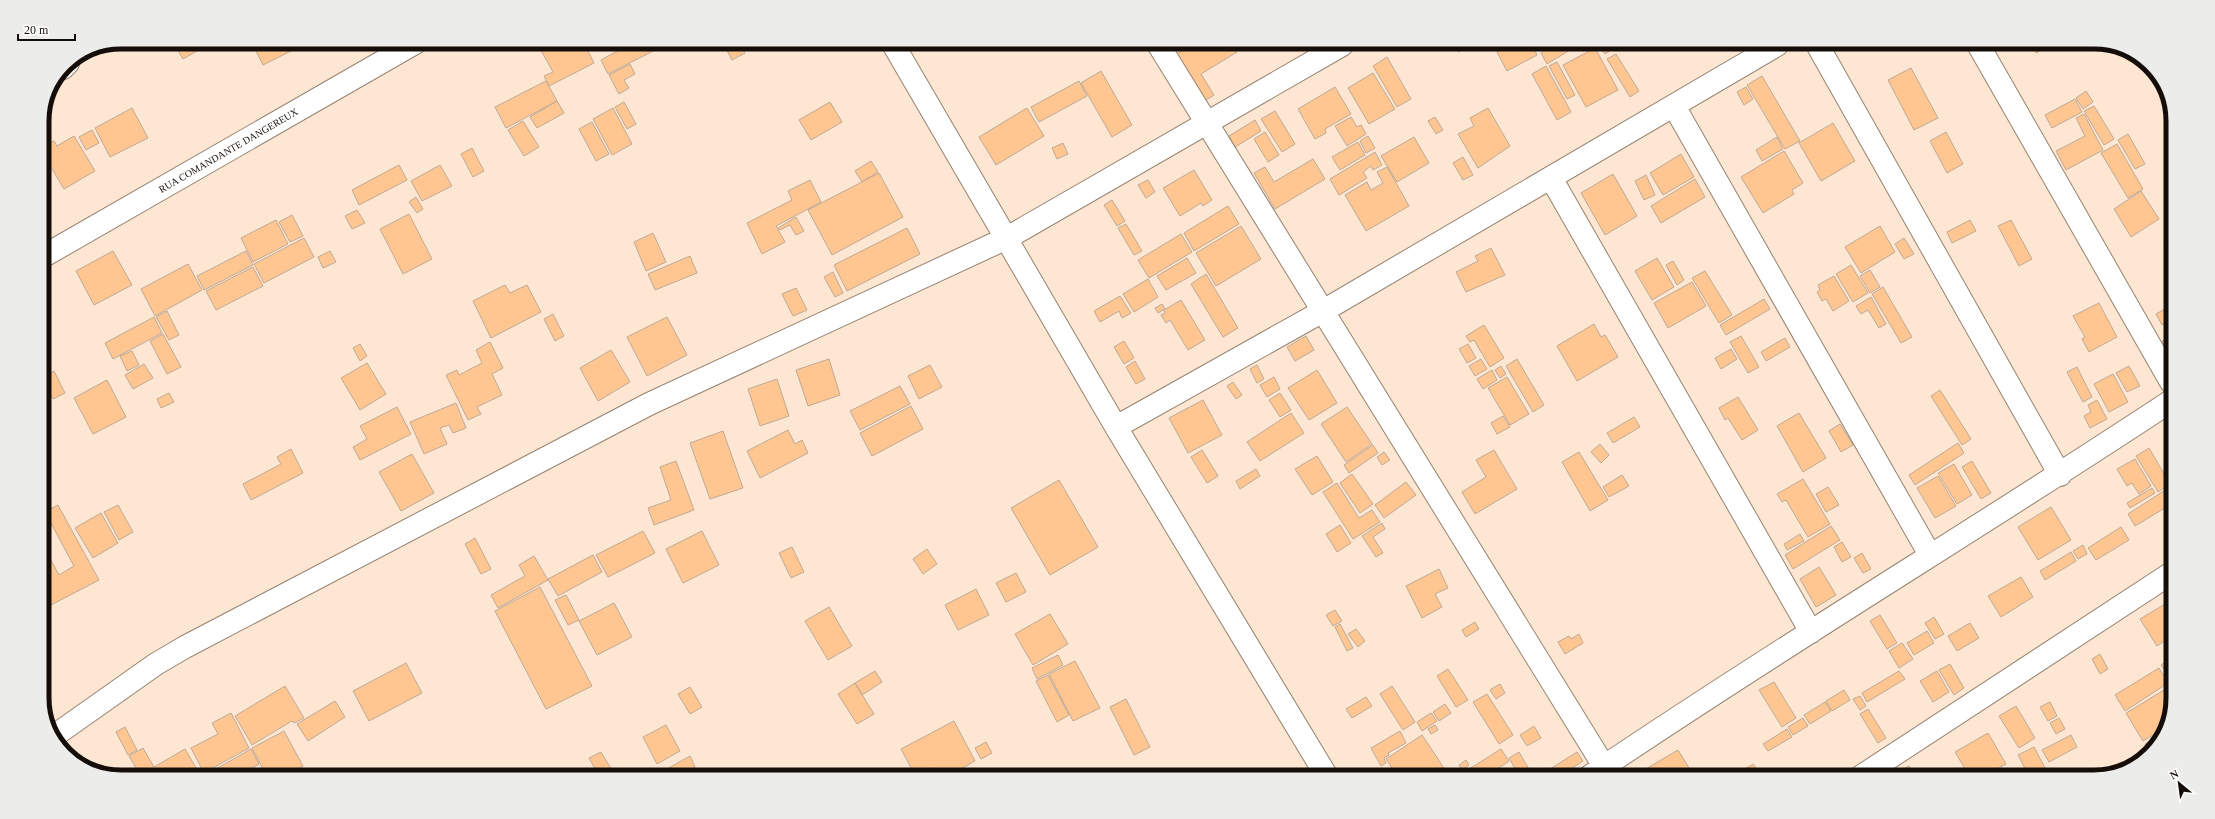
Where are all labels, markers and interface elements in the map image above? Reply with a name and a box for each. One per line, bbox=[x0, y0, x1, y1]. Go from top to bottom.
scale bar bbox=[18, 16, 75, 42]
text: 20 m bbox=[24, 23, 49, 37]
street label: RUA COMANDANTE DANGEREUX bbox=[157, 106, 300, 195]
north arrow bbox=[2159, 763, 2199, 803]
text: N bbox=[2168, 767, 2181, 781]

